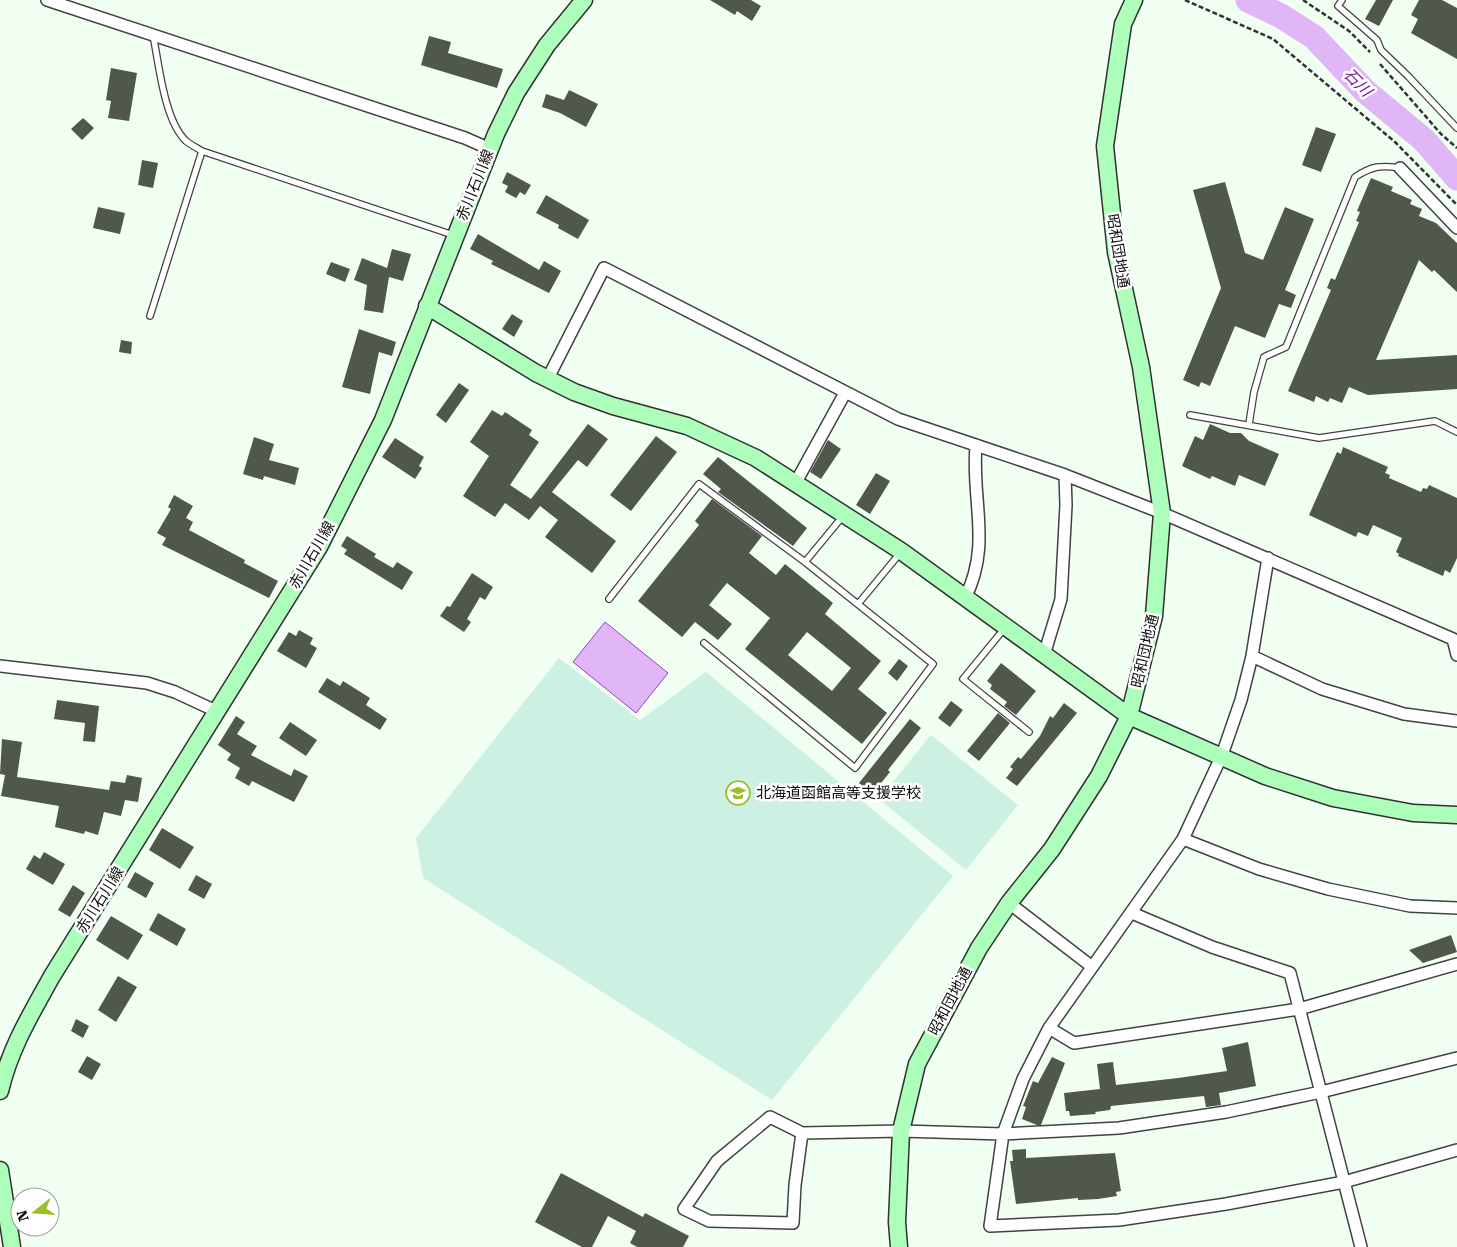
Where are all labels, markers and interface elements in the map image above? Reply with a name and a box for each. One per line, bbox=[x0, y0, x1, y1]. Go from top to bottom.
water label: 石川 bbox=[1340, 64, 1377, 102]
street label: 赤川石川線 bbox=[453, 147, 497, 223]
street label: 昭和団地通 bbox=[1103, 213, 1133, 289]
street label: 赤川石川線 bbox=[285, 518, 339, 592]
street label: 昭和団地通 bbox=[1128, 612, 1162, 690]
school or university icon: 北海道函館高等支援学校 bbox=[725, 780, 751, 806]
place label: 北海道函館高等支援学校 bbox=[756, 784, 921, 802]
street label: 赤川石川線 bbox=[72, 863, 128, 937]
street label: 昭和団地通 bbox=[924, 964, 976, 1038]
north arrow bbox=[10, 1187, 60, 1237]
text: N bbox=[13, 1208, 32, 1223]

